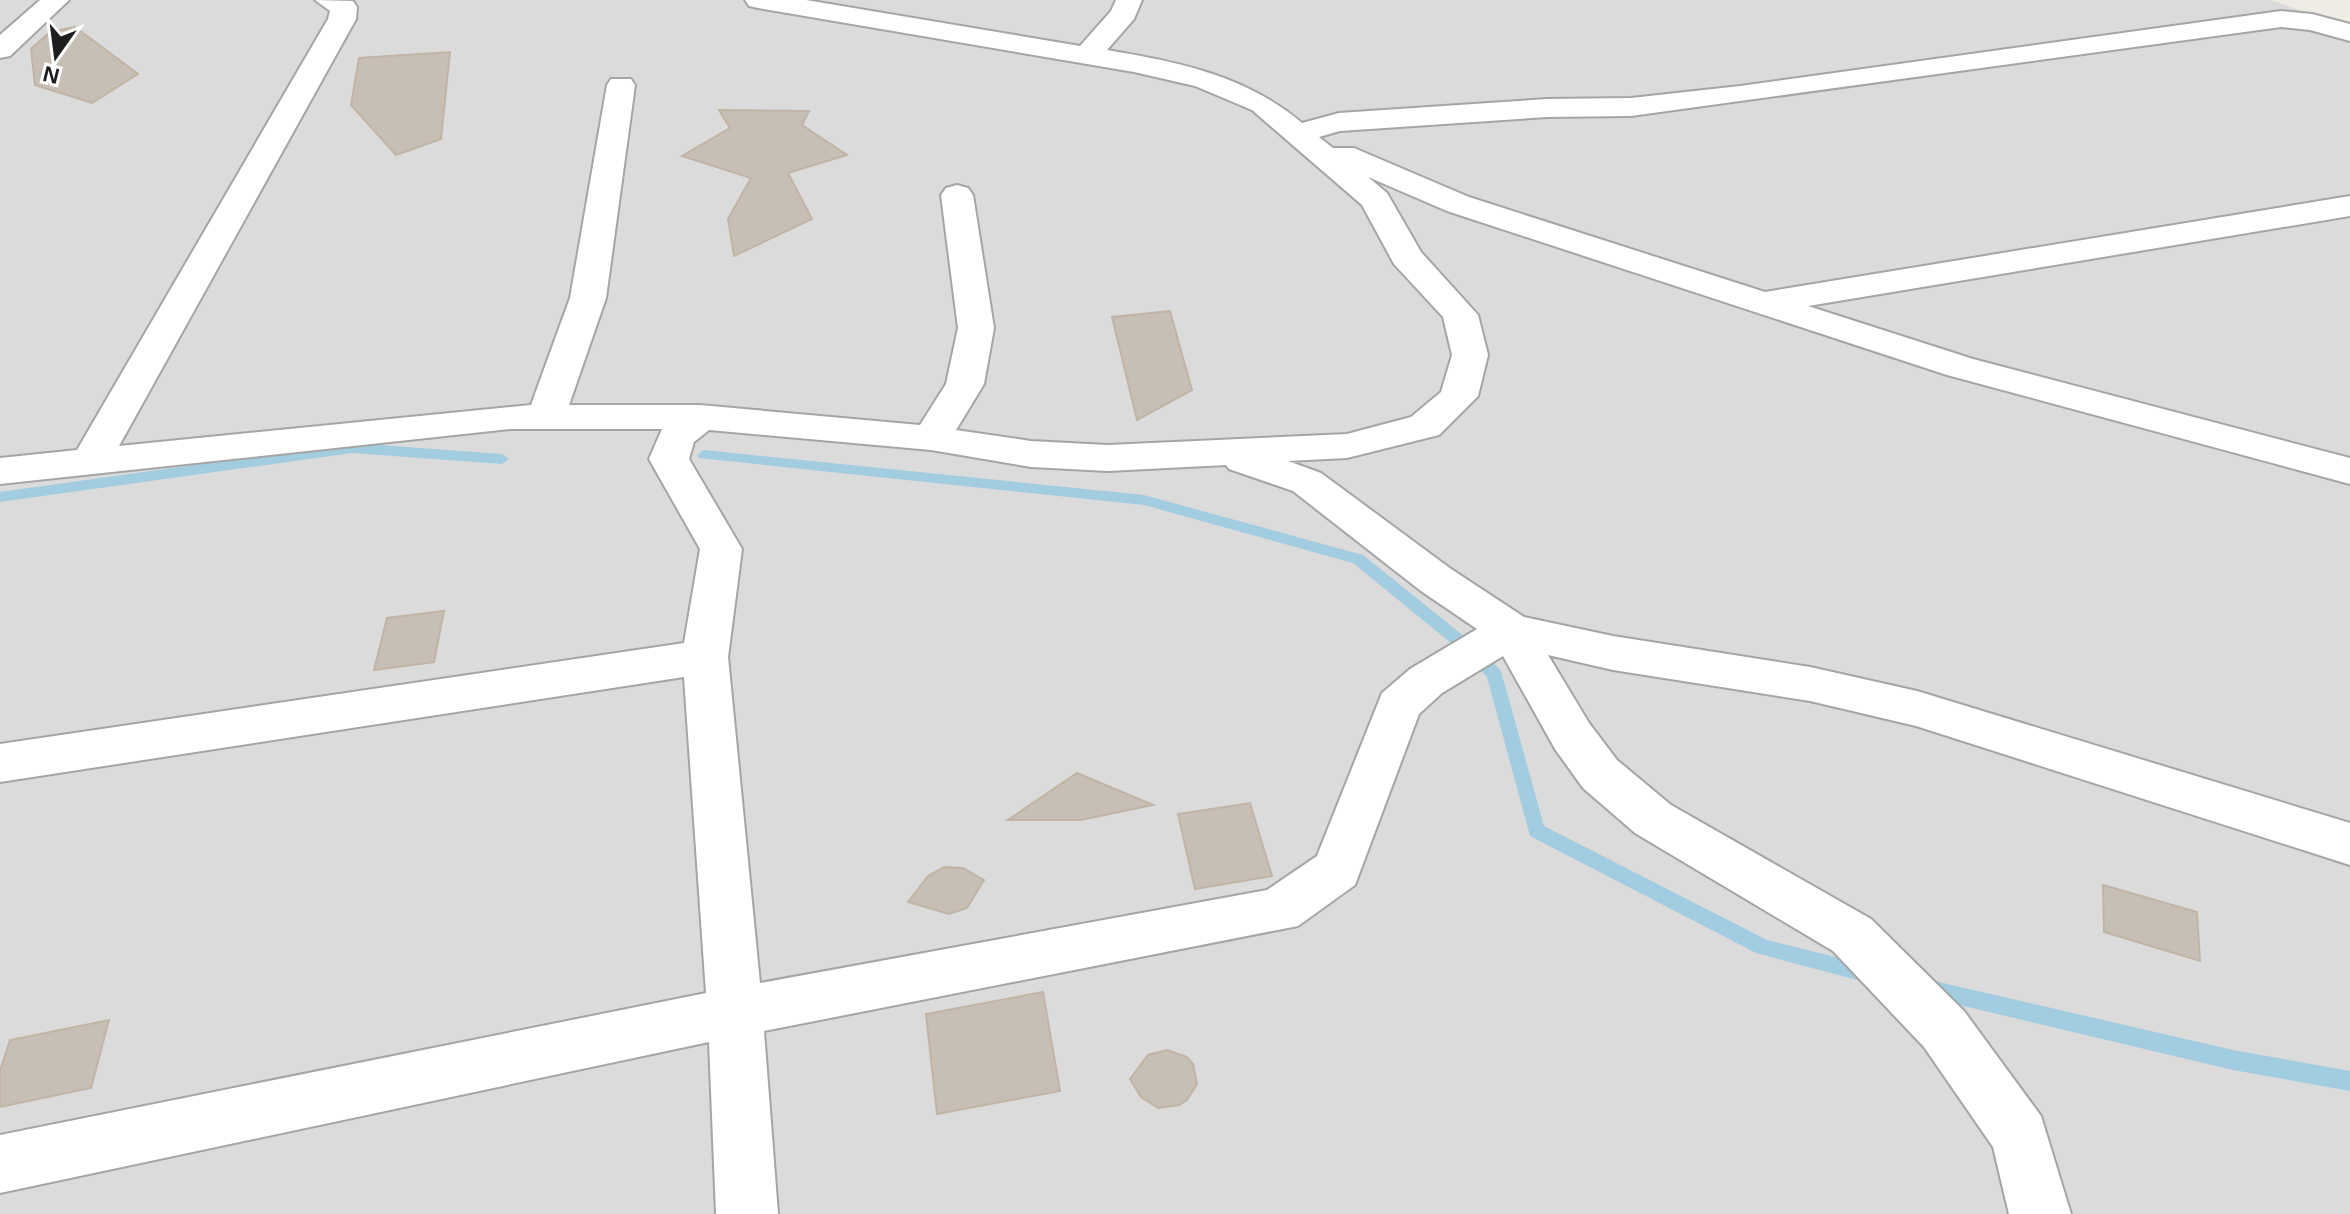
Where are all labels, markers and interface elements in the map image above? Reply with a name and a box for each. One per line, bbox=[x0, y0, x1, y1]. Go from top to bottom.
north arrow bbox=[16, 16, 96, 96]
text: N bbox=[41, 61, 62, 89]

